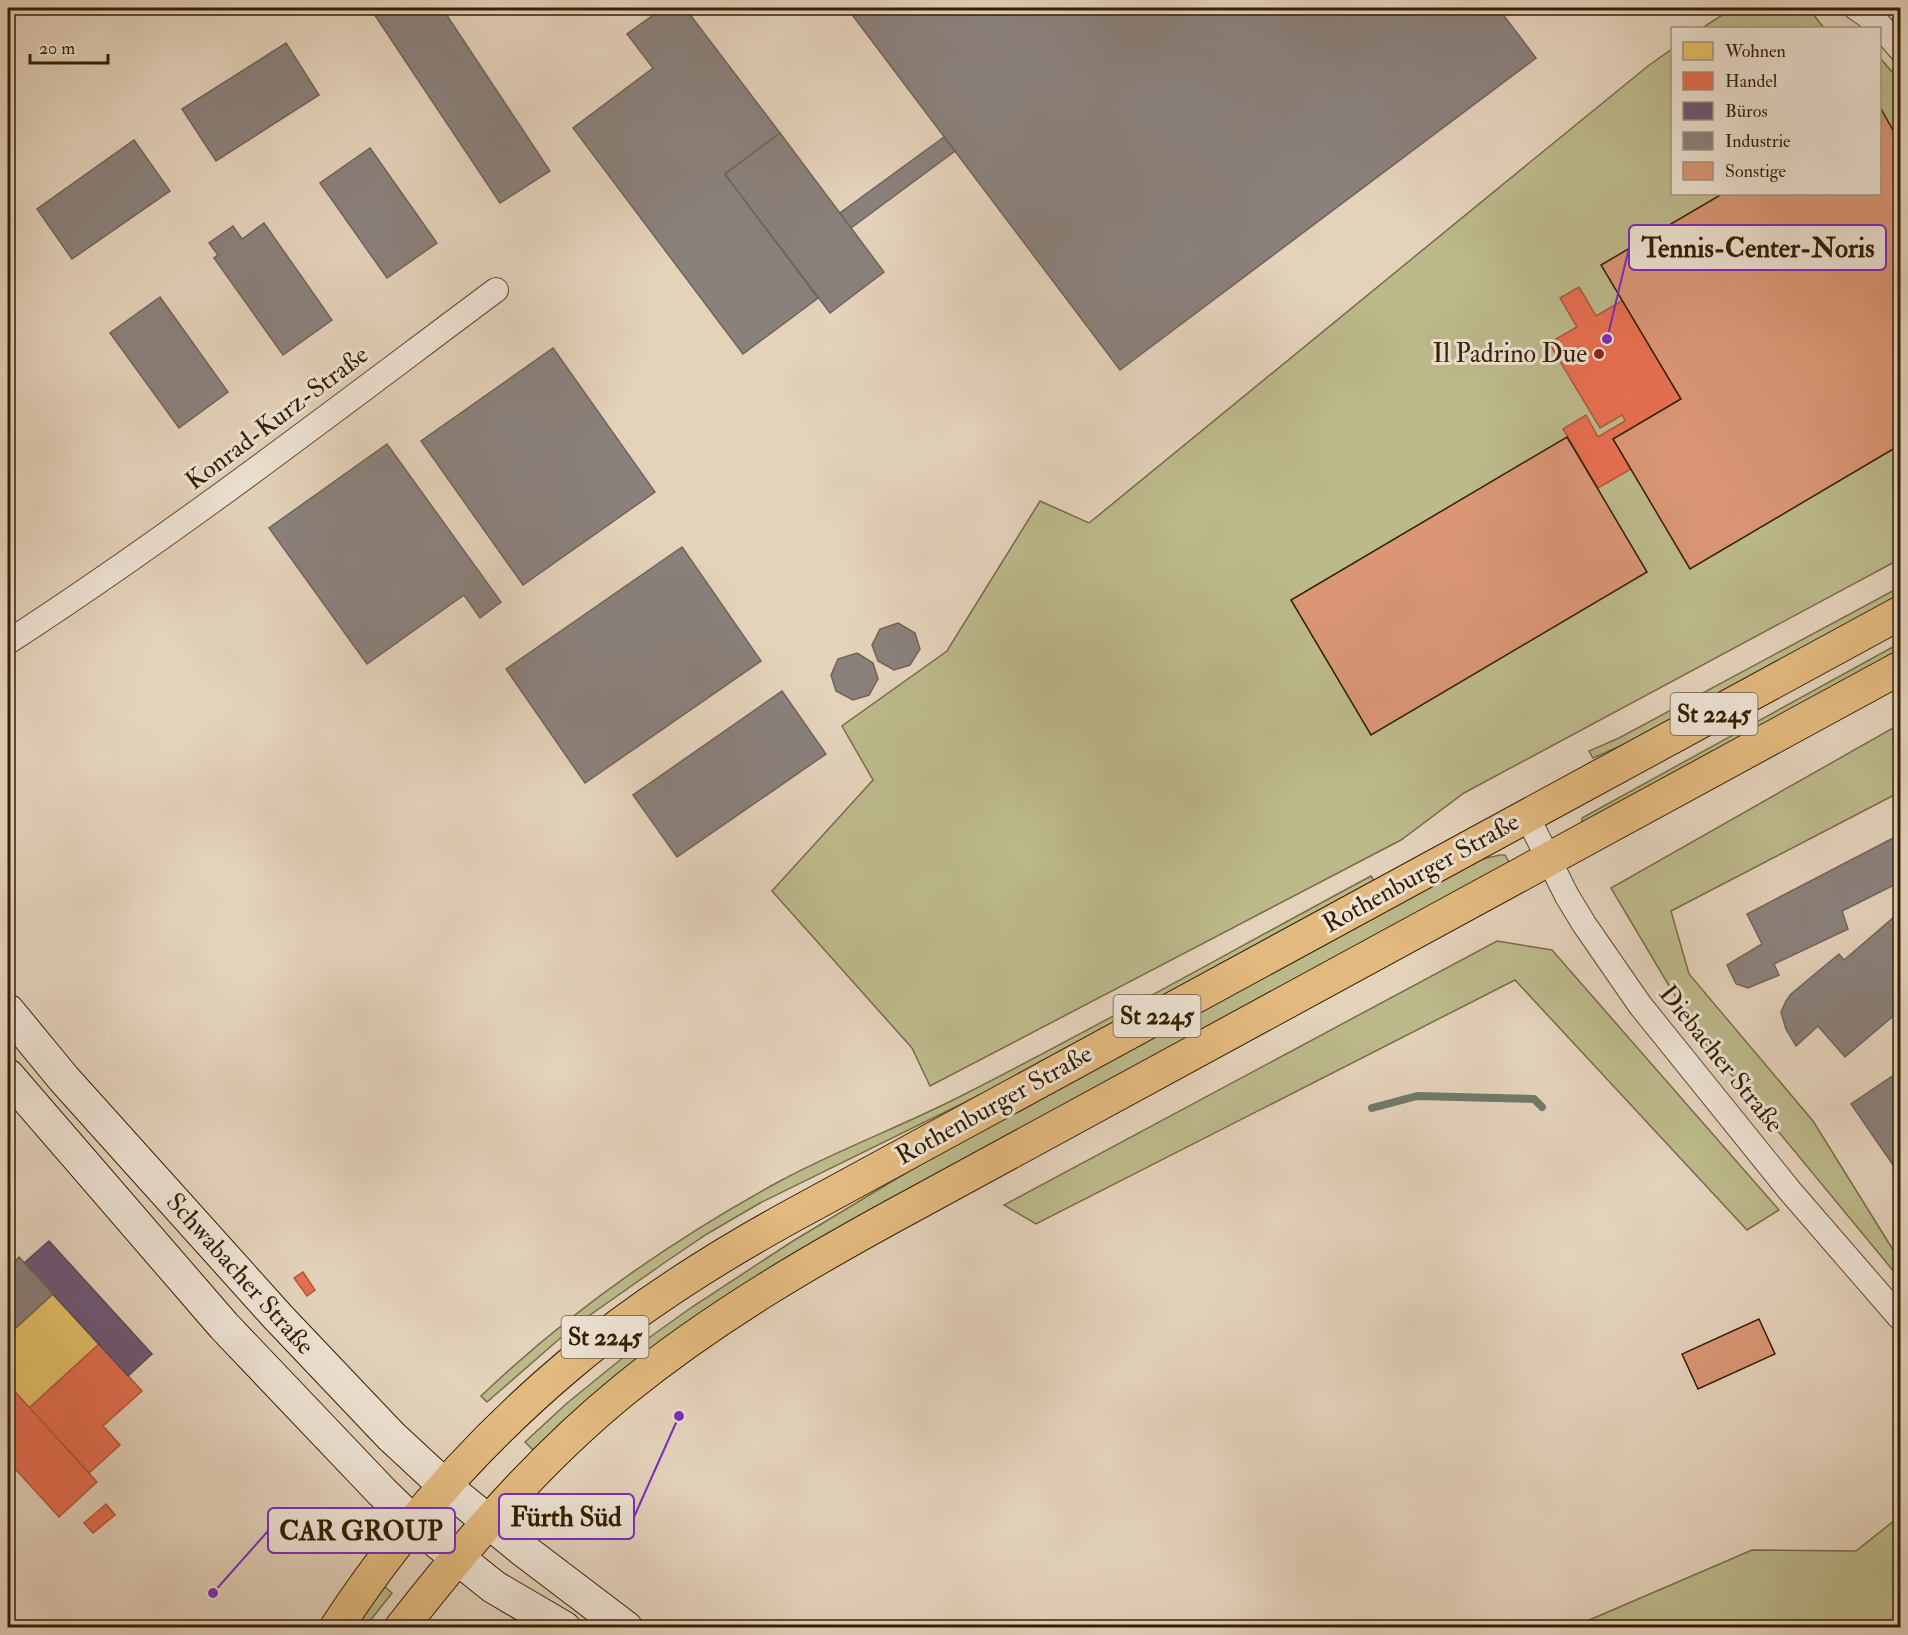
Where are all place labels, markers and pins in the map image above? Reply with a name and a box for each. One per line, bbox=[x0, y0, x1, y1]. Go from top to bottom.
callout: Tennis-Center-Noris bbox=[1629, 225, 1886, 270]
place label: Il Padrino Due bbox=[1433, 338, 1587, 370]
marker: Il Padrino Due bbox=[1592, 347, 1606, 361]
callout: Fürth Süd bbox=[499, 1494, 634, 1539]
callout: CAR GROUP bbox=[268, 1508, 455, 1553]

